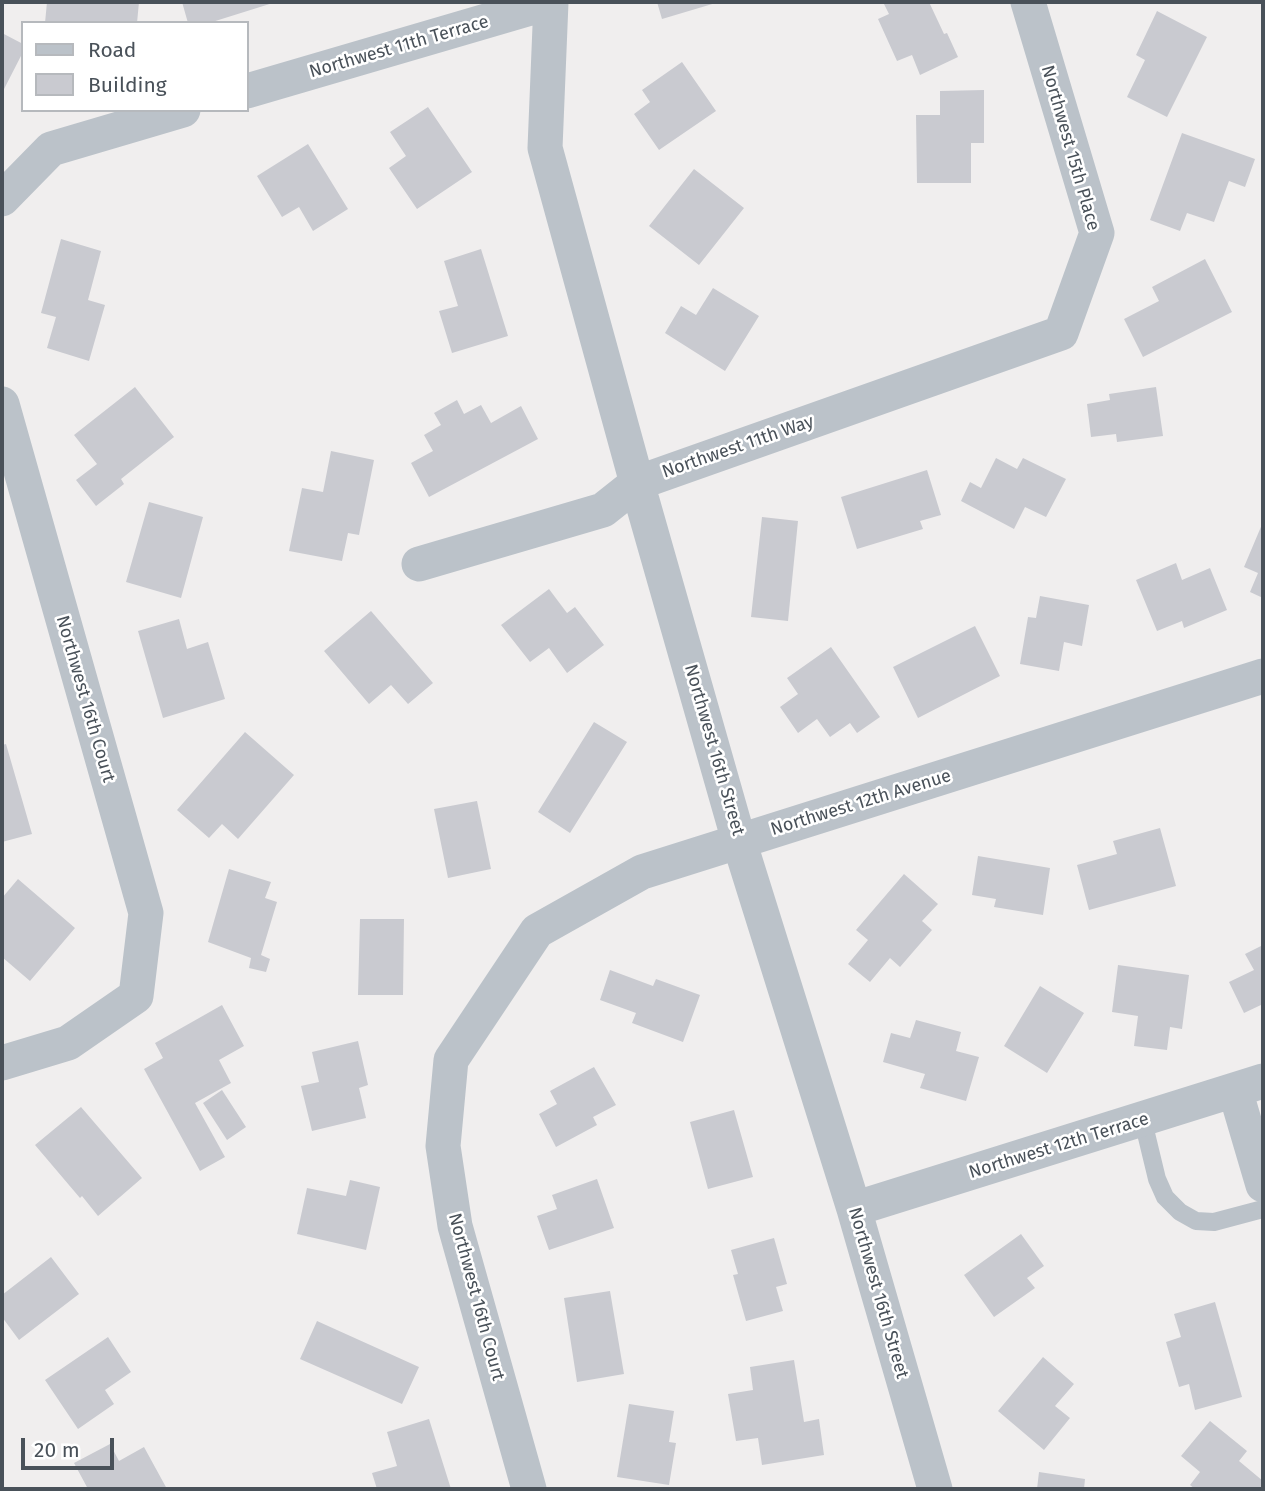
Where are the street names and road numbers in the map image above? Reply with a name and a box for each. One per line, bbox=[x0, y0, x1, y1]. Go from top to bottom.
street label: Northwest 11th Terrace bbox=[307, 11, 491, 83]
street label: Northwest 15th Place bbox=[1036, 63, 1104, 233]
street label: Northwest 11th Way bbox=[659, 411, 817, 483]
street label: Northwest 16th Court bbox=[51, 613, 119, 785]
street label: Northwest 16th Street bbox=[679, 662, 749, 838]
street label: Northwest 12th Avenue bbox=[768, 765, 954, 841]
street label: Northwest 12th Terrace bbox=[966, 1108, 1152, 1184]
street label: Northwest 16th Street bbox=[843, 1205, 913, 1381]
street label: Northwest 16th Court bbox=[443, 1211, 509, 1383]

